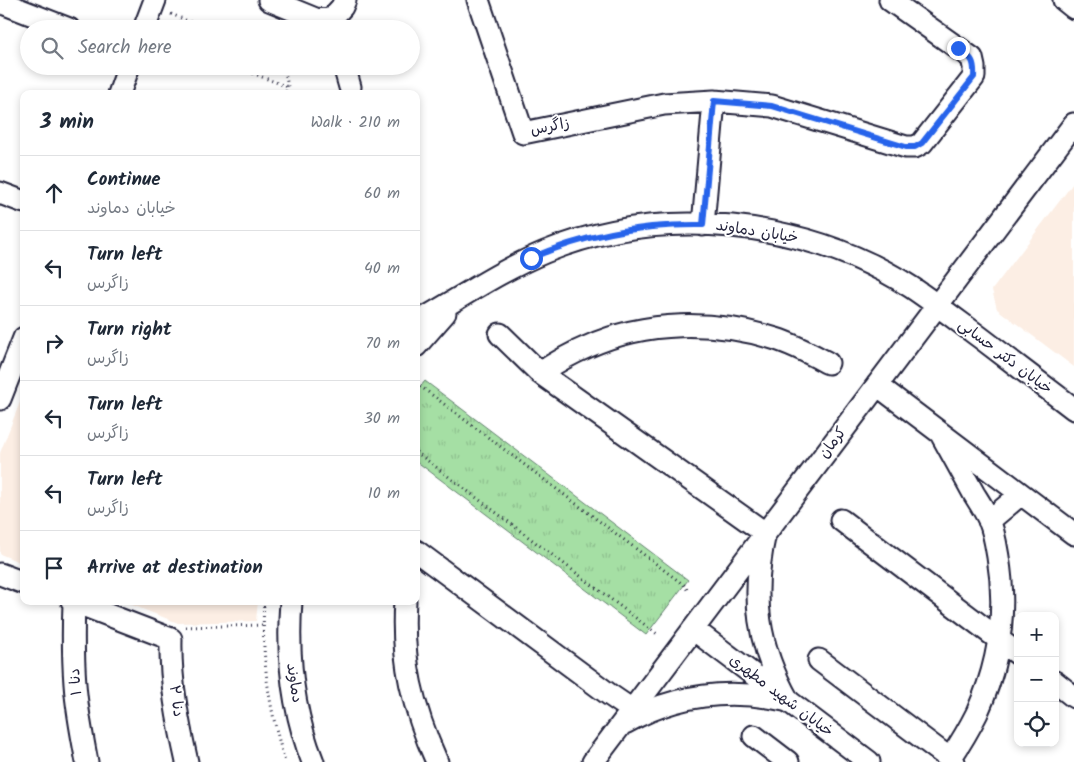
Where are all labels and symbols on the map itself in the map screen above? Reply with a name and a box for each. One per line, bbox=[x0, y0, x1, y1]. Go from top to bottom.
route end bbox=[947, 37, 970, 60]
street label: زاگرس bbox=[528, 111, 572, 143]
street label: خیابان دماوند bbox=[714, 214, 800, 250]
route start bbox=[520, 247, 543, 270]
street label: خیابان دکتر حسابی bbox=[953, 313, 1057, 401]
street label: کرمان bbox=[813, 422, 853, 464]
street label: خیابان شهید مطهری bbox=[724, 649, 838, 743]
street label: دماوند bbox=[279, 661, 309, 705]
street label: دنا ۱ bbox=[63, 667, 89, 697]
street label: دنا ۲ bbox=[162, 684, 190, 718]

